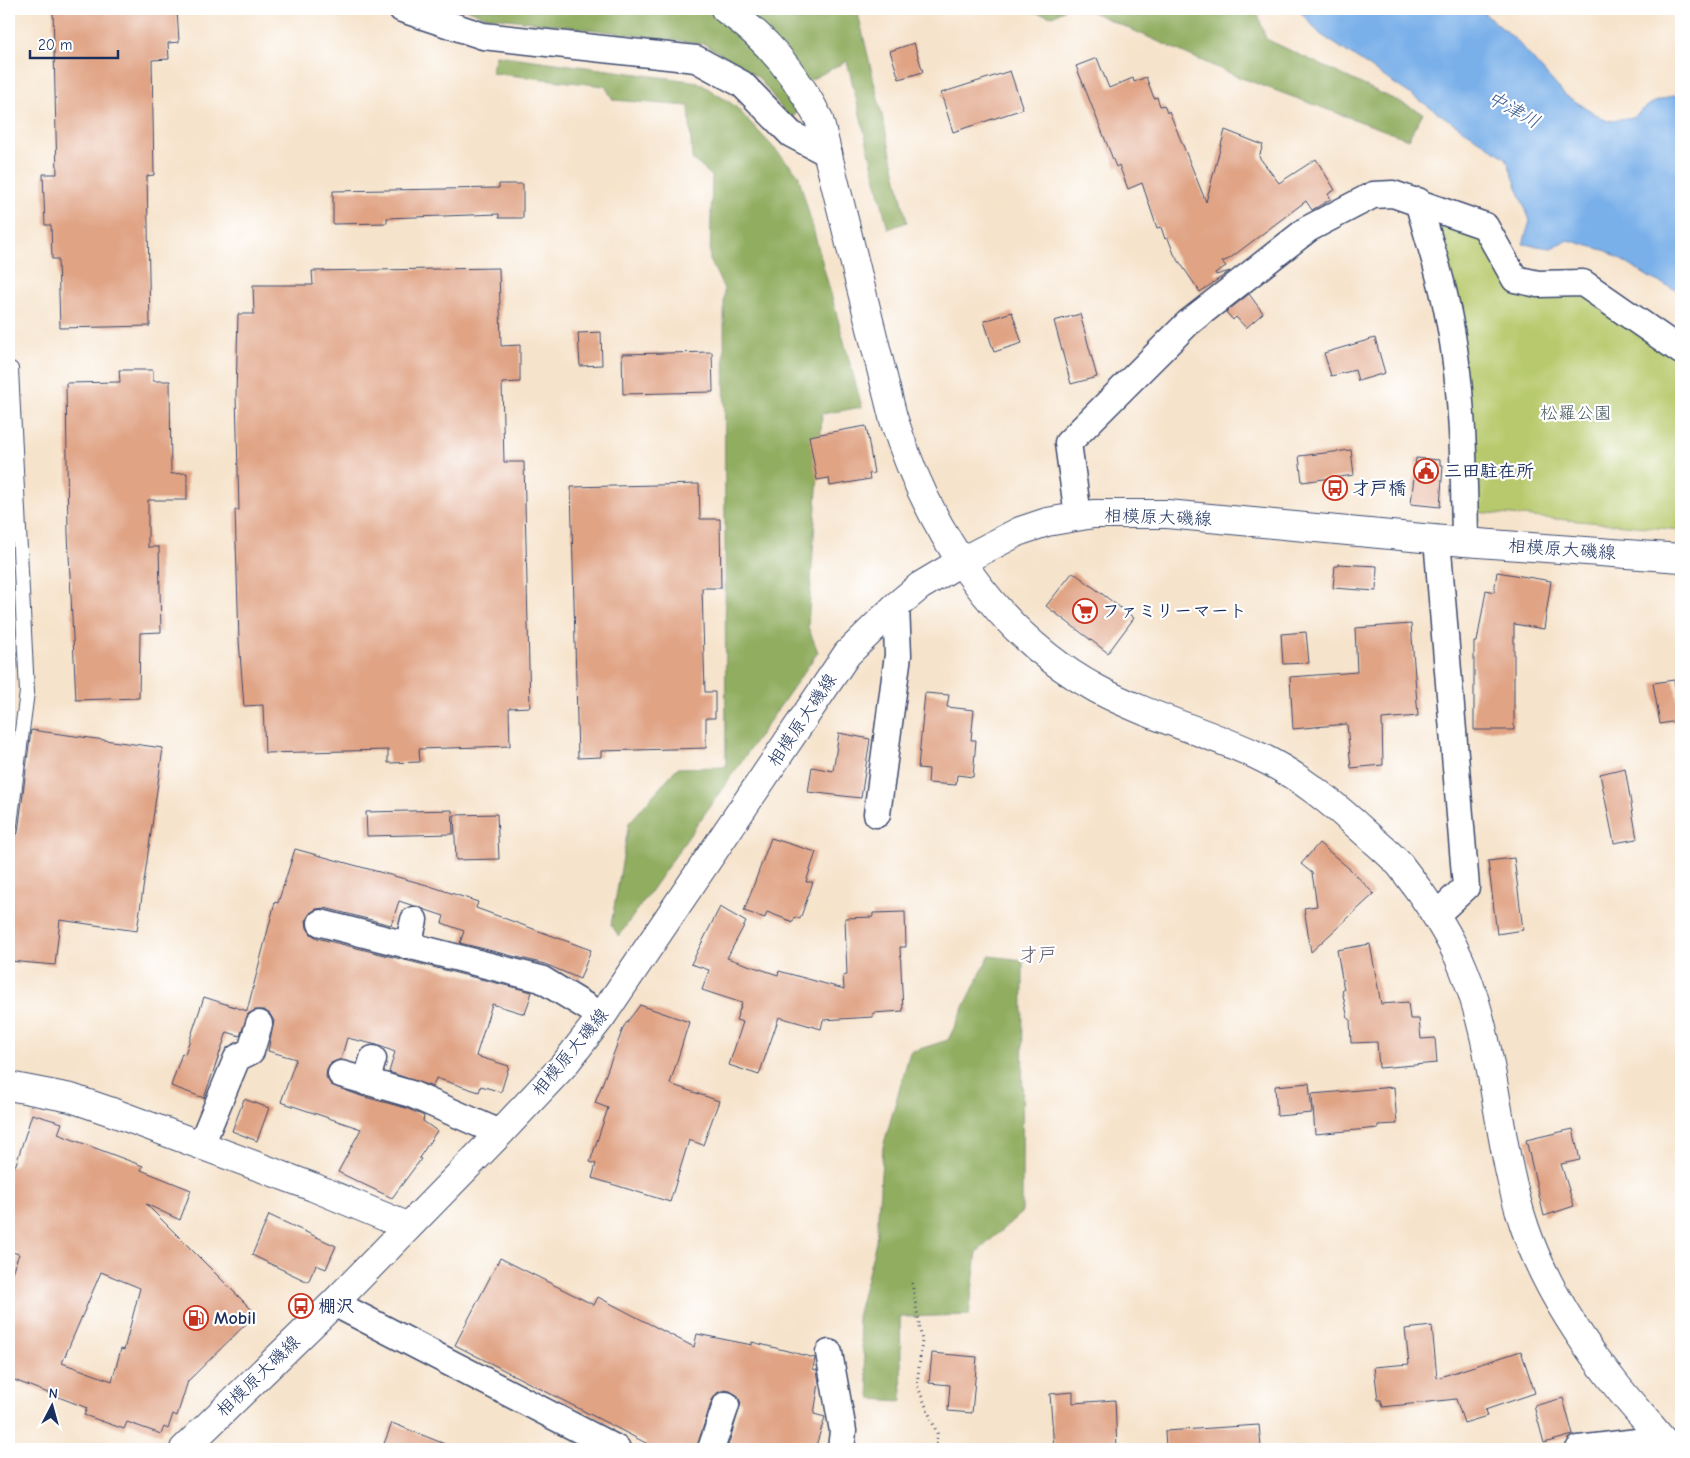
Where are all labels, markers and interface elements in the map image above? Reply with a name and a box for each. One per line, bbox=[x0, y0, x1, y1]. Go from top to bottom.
scale bar bbox=[30, 28, 118, 60]
text: 20 m bbox=[38, 36, 72, 54]
water label: 中津川 bbox=[1483, 86, 1544, 133]
park label: 松羅公園 bbox=[1540, 403, 1612, 424]
public building icon: 三田駐在所 bbox=[1413, 458, 1439, 484]
place label: 三田駐在所 bbox=[1444, 461, 1534, 482]
bus stop icon: 才戸橋 bbox=[1322, 475, 1348, 501]
place label: 才戸橋 bbox=[1352, 478, 1406, 499]
street label: 相模原大磯線 bbox=[1104, 505, 1212, 530]
street label: 相模原大磯線 bbox=[1507, 535, 1617, 564]
supermarket icon: ファミリーマート bbox=[1072, 598, 1098, 624]
place label: ファミリーマート bbox=[1102, 601, 1247, 622]
street label: 相模原大磯線 bbox=[764, 670, 841, 771]
district label: 才戸 bbox=[1019, 944, 1057, 966]
street label: 相模原大磯線 bbox=[528, 1004, 613, 1100]
bus stop icon: 棚沢 bbox=[288, 1293, 314, 1319]
place label: 棚沢 bbox=[318, 1296, 354, 1317]
fuel station icon: Mobil bbox=[183, 1305, 209, 1331]
place label: Mobil bbox=[214, 1308, 256, 1329]
street label: 相模原大磯線 bbox=[212, 1331, 304, 1421]
north arrow bbox=[28, 1380, 78, 1430]
text: N bbox=[48, 1385, 59, 1402]

